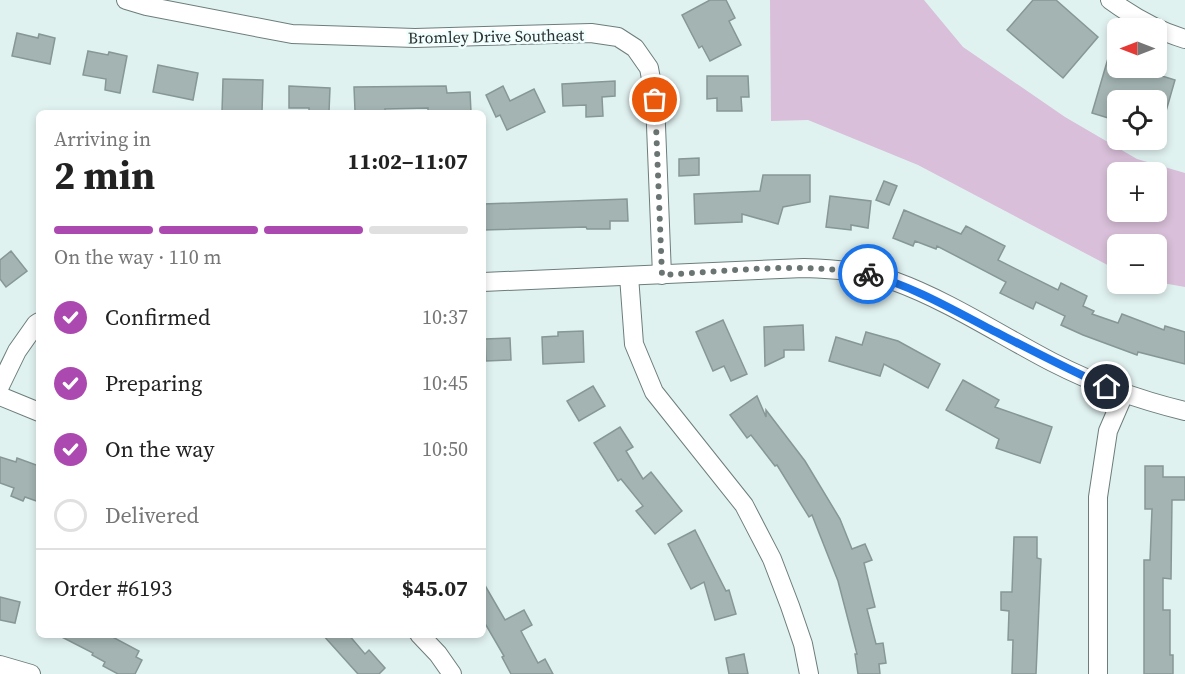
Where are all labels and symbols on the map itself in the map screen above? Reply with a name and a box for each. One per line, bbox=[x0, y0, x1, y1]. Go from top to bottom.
north arrow bbox=[1107, 18, 1167, 78]
street label: Bromley Drive Southeast bbox=[408, 23, 585, 49]
pin bbox=[629, 74, 680, 125]
courier bbox=[838, 244, 898, 304]
pin bbox=[1081, 361, 1132, 412]

